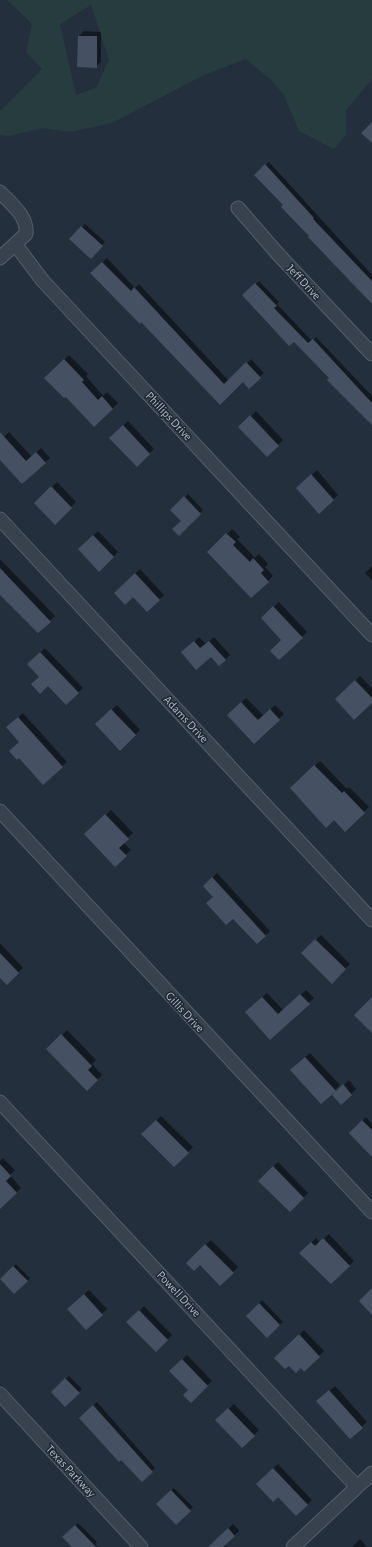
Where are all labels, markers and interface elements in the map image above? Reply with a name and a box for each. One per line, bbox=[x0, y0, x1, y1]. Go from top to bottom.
street label: Jeff Drive bbox=[285, 262, 323, 302]
street label: Phillips Drive bbox=[144, 389, 194, 443]
street label: Adams Drive bbox=[161, 693, 211, 745]
street label: Gillis Drive bbox=[163, 990, 207, 1034]
street label: Powell Drive bbox=[155, 1269, 203, 1319]
street label: Texas Parkway bbox=[43, 1443, 98, 1500]

